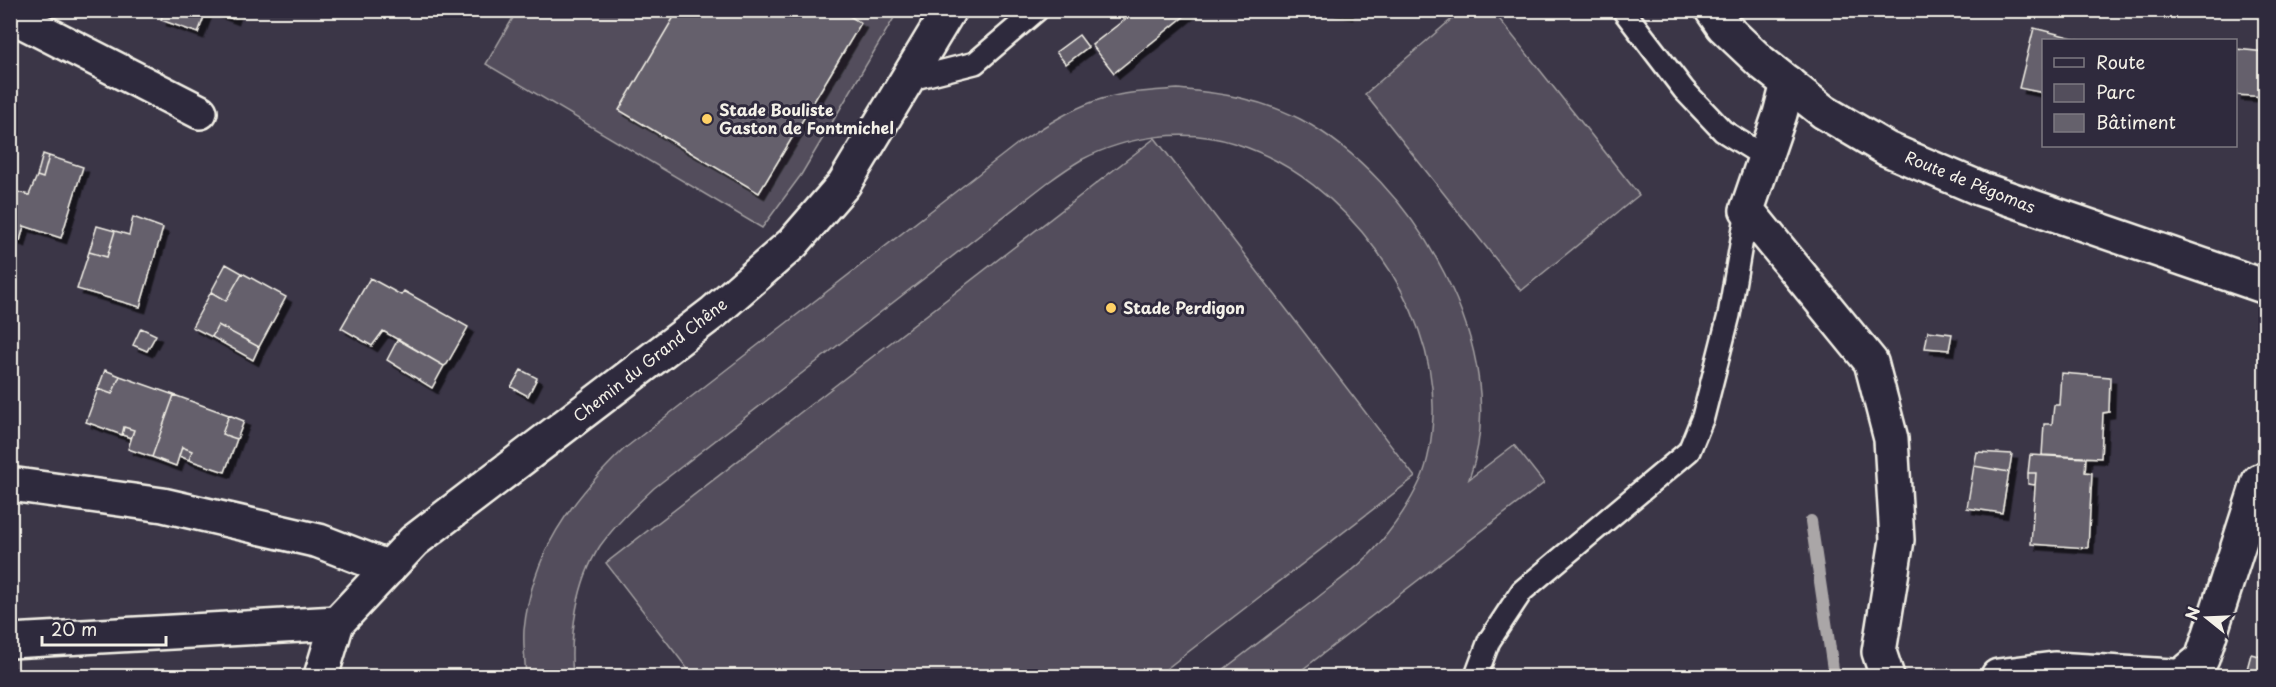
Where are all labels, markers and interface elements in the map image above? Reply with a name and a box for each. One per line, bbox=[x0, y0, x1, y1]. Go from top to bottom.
legend bbox=[2042, 39, 2237, 147]
text: Route bbox=[2096, 48, 2146, 75]
text: Parc bbox=[2096, 78, 2135, 105]
place label: Stade Bouliste Gaston de Fontmichel bbox=[719, 97, 894, 139]
text: Bâtiment bbox=[2096, 108, 2176, 135]
marker: Stade Bouliste Gaston de Fontmichel bbox=[700, 112, 714, 126]
street label: Route de Pégomas bbox=[1902, 144, 2039, 218]
street label: Chemin du Grand Chêne bbox=[567, 291, 732, 427]
place label: Stade Perdigon bbox=[1123, 295, 1245, 319]
marker: Stade Perdigon bbox=[1104, 301, 1118, 315]
north arrow bbox=[2177, 588, 2237, 648]
text: N bbox=[2178, 603, 2205, 623]
scale bar bbox=[42, 609, 166, 647]
text: 20 m bbox=[51, 615, 97, 642]

